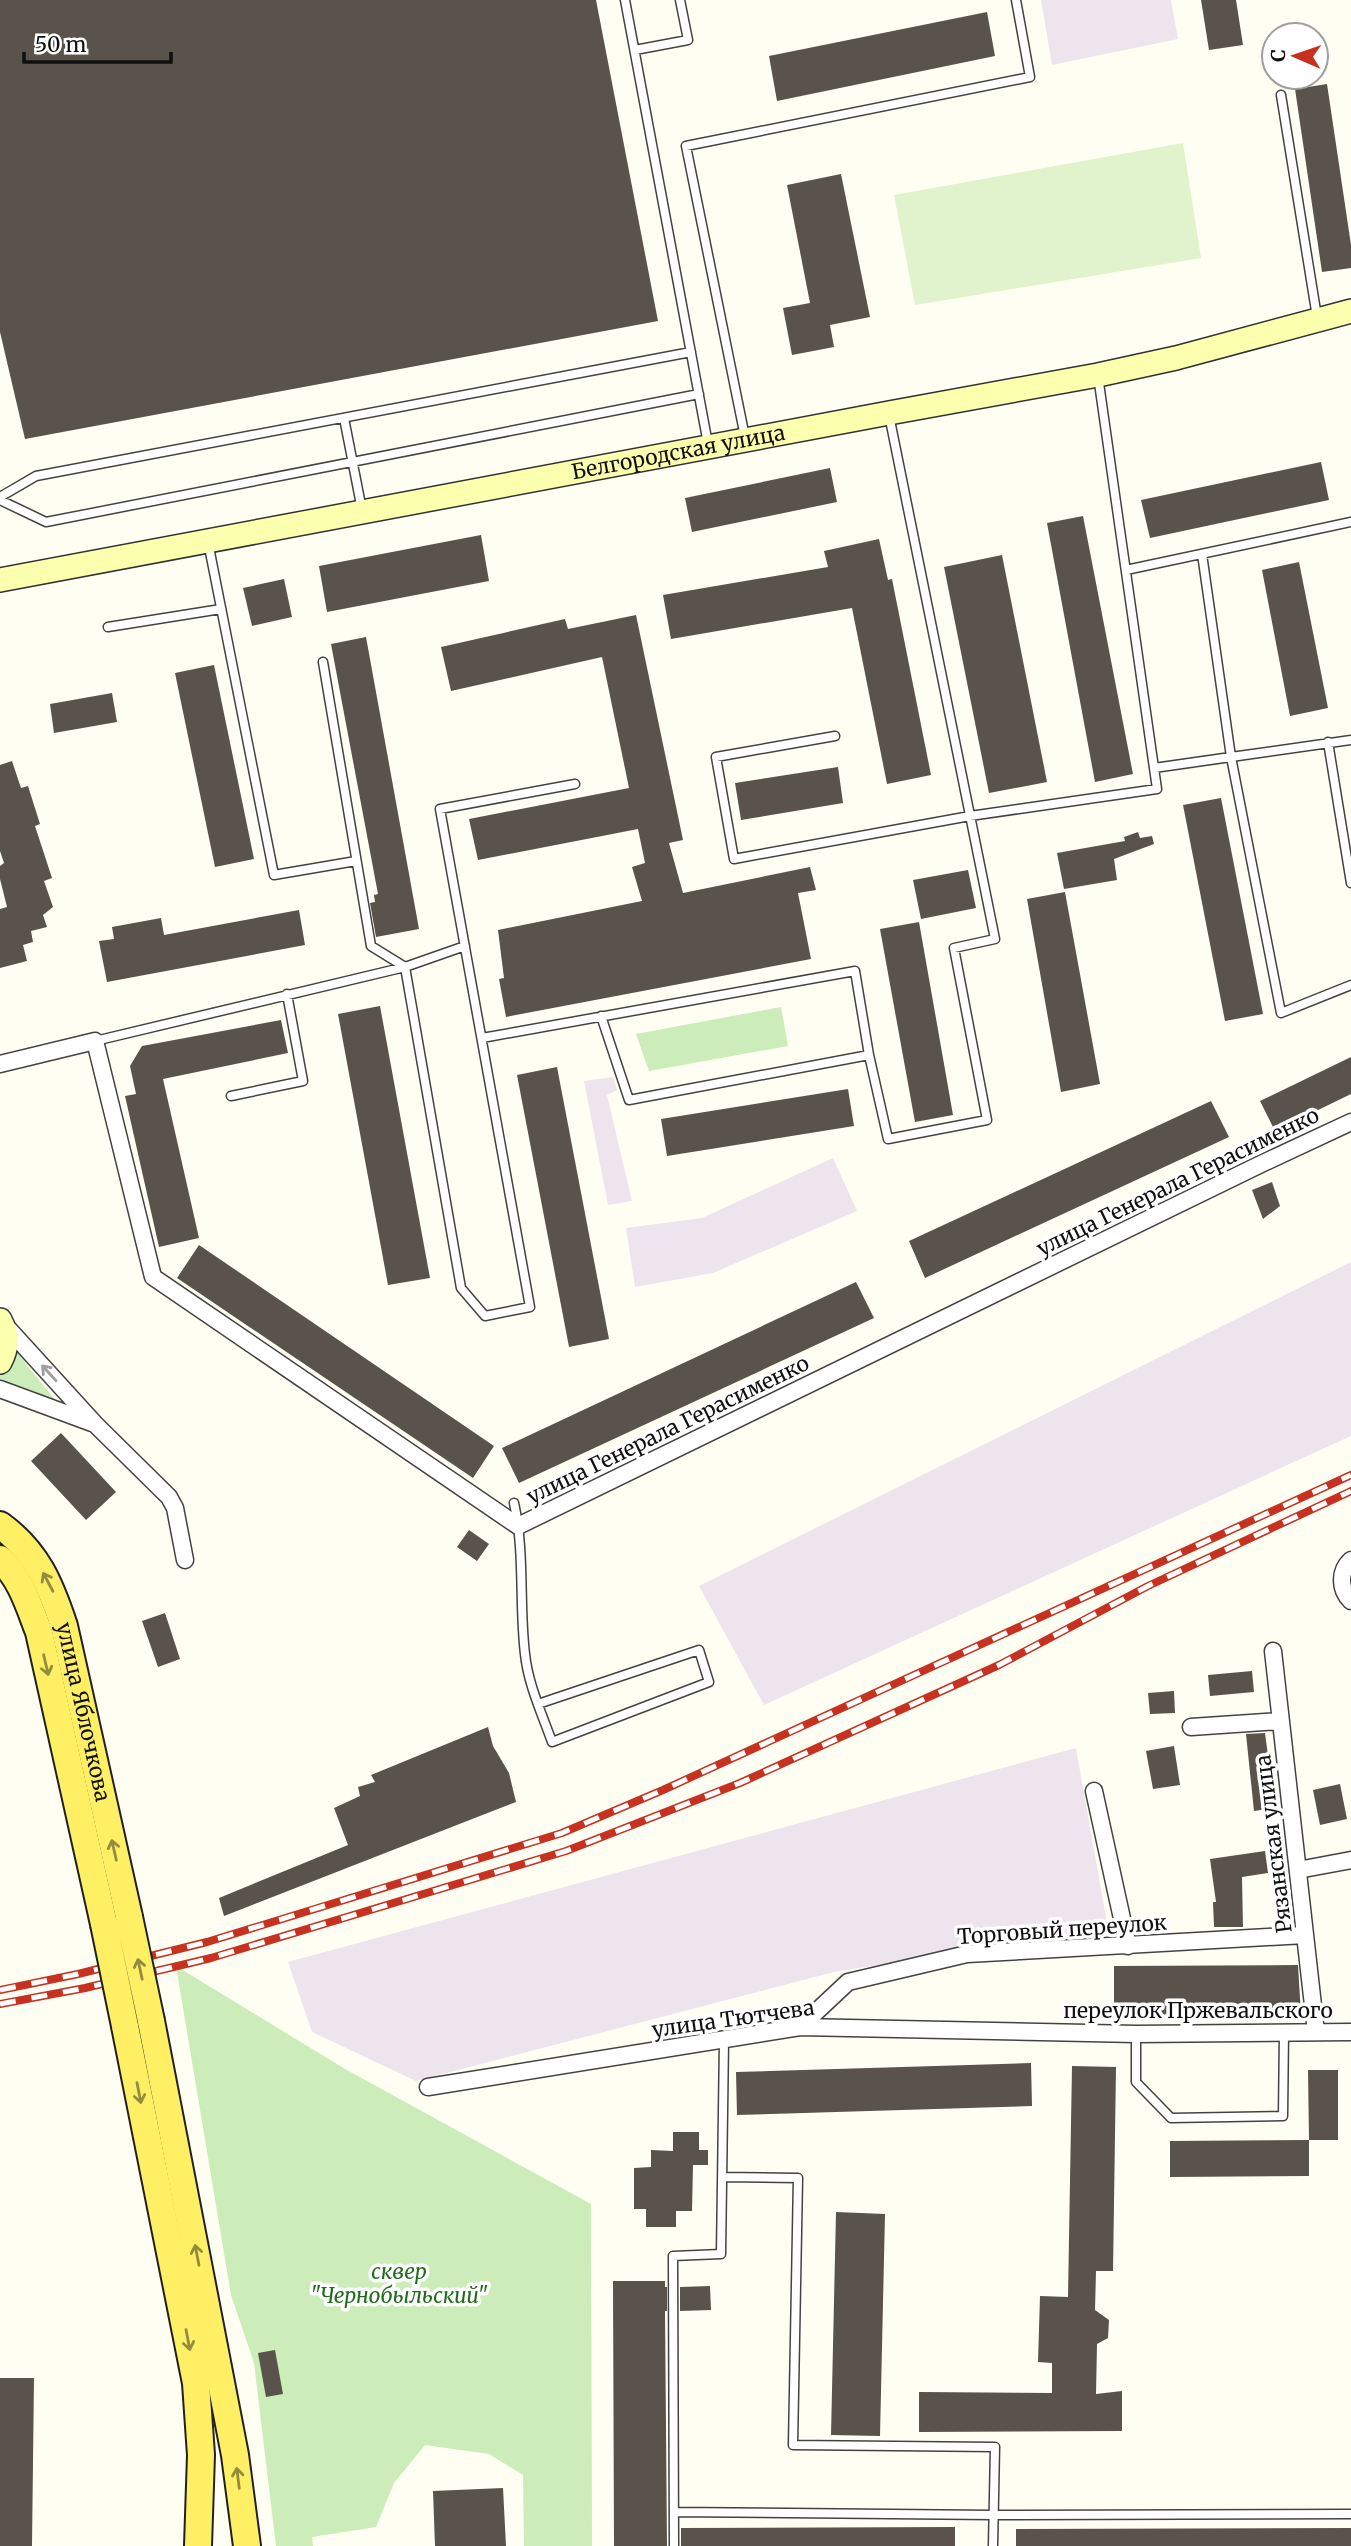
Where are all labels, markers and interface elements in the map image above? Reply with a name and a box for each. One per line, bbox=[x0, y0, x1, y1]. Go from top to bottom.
scale bar bbox=[24, 21, 172, 65]
north arrow bbox=[1260, 21, 1330, 91]
text: 50 m bbox=[35, 31, 86, 58]
text: С bbox=[1266, 49, 1290, 62]
street label: Белгородская улица bbox=[569, 419, 787, 485]
street label: улица Генерала Герасименко bbox=[1032, 1101, 1323, 1262]
street label: улица Генерала Герасименко bbox=[522, 1349, 813, 1510]
one-way arrow bbox=[41, 1364, 57, 1382]
one-way arrow bbox=[40, 1573, 54, 1593]
street label: улица Яблочкова bbox=[51, 1620, 117, 1804]
one-way arrow bbox=[40, 1653, 54, 1676]
street label: Рязанская улица bbox=[1249, 1753, 1298, 1935]
one-way arrow bbox=[106, 1839, 120, 1862]
street label: Торговый переулок bbox=[956, 1909, 1168, 1950]
one-way arrow bbox=[132, 1958, 146, 1981]
street label: улица Тютчева bbox=[650, 1994, 816, 2043]
street label: переулок Пржевальского bbox=[1063, 1997, 1333, 2024]
one-way arrow bbox=[132, 2081, 146, 2104]
one-way arrow bbox=[190, 2244, 204, 2267]
park label: сквер "Чернобыльский" bbox=[310, 2258, 488, 2309]
one-way arrow bbox=[181, 2328, 195, 2351]
one-way arrow bbox=[232, 2467, 245, 2490]

